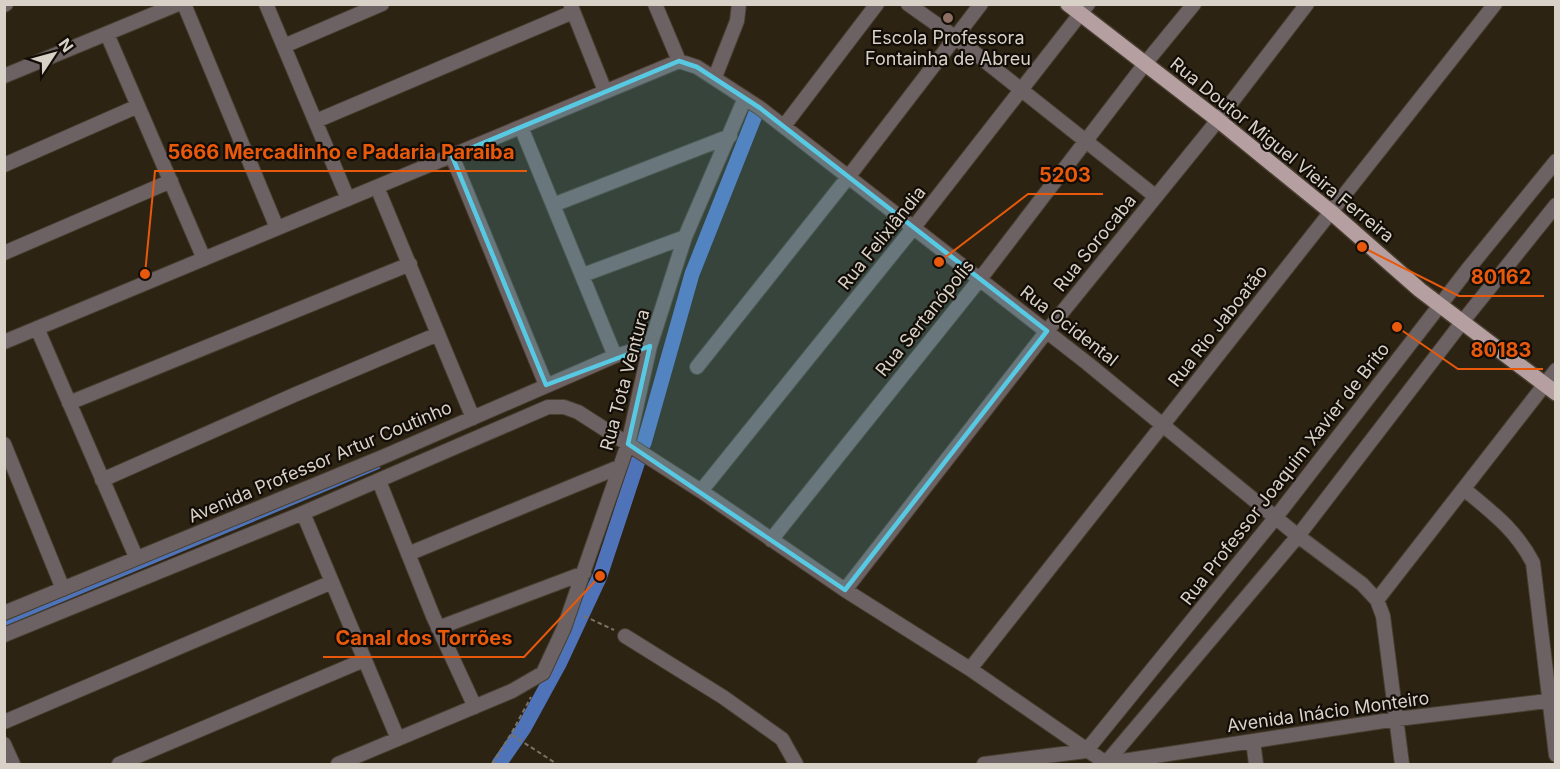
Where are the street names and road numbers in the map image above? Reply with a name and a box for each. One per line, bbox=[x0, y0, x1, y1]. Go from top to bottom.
street label: Rua Doutor Miguel Vieira Ferreira bbox=[1166, 53, 1398, 246]
street label: Rua Felixlândia bbox=[834, 182, 930, 294]
street label: Rua Sorocaba bbox=[1049, 190, 1140, 295]
street label: Rua Sertanópolis bbox=[871, 255, 978, 380]
street label: Rua Rio Jaboatão bbox=[1164, 261, 1272, 391]
street label: Rua Ocidental bbox=[1016, 281, 1122, 370]
street label: Rua Tota Ventura bbox=[596, 307, 654, 453]
street label: Rua Professor Joaquim Xavier de Brito bbox=[1176, 338, 1393, 609]
street label: Avenida Professor Artur Coutinho bbox=[185, 396, 455, 527]
street label: Avenida Inácio Monteiro bbox=[1225, 687, 1431, 736]

